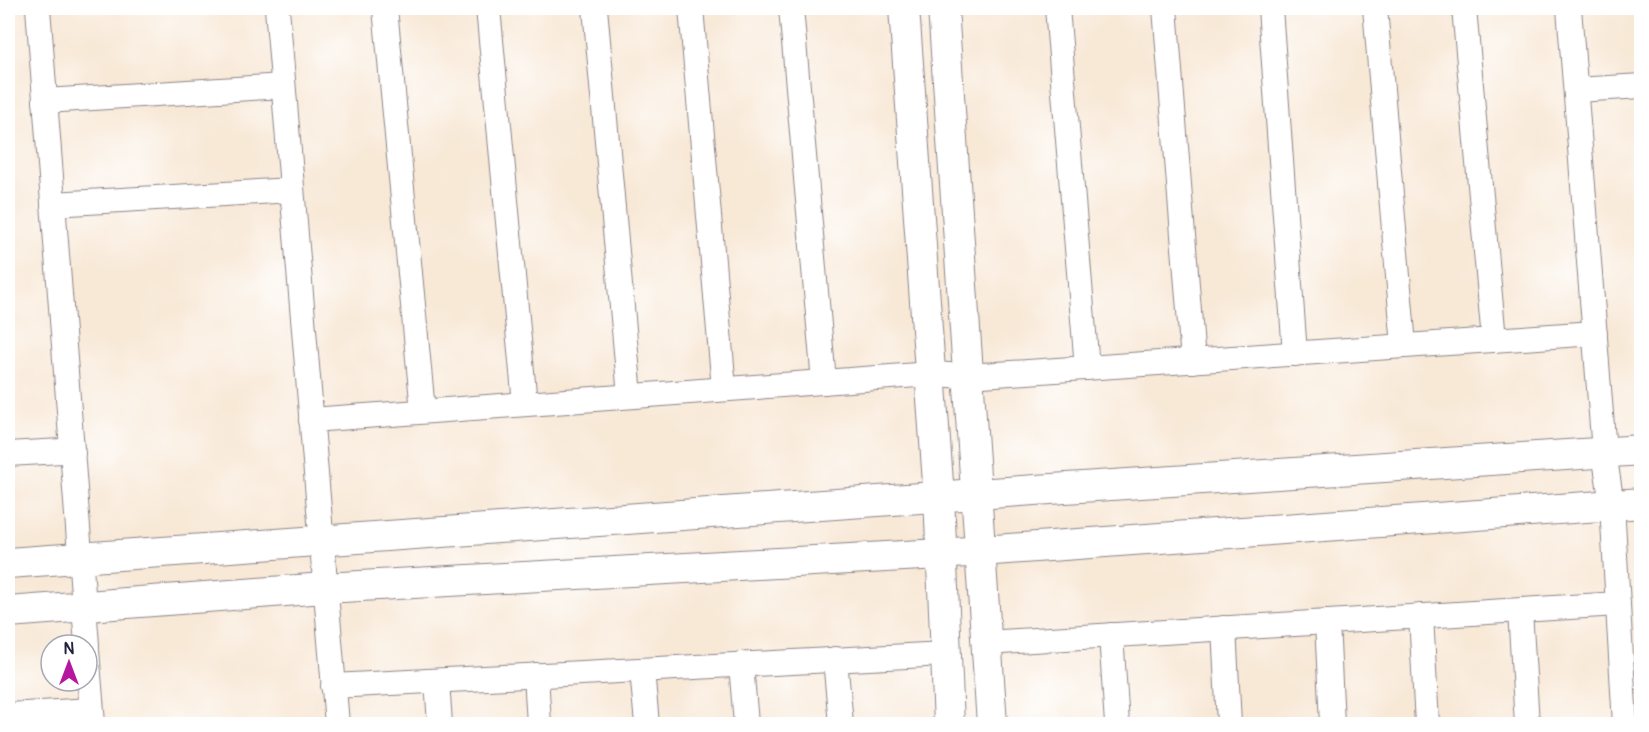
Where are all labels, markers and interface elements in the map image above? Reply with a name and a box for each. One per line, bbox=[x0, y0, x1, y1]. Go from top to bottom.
north arrow bbox=[39, 633, 99, 693]
text: N bbox=[64, 639, 75, 659]

